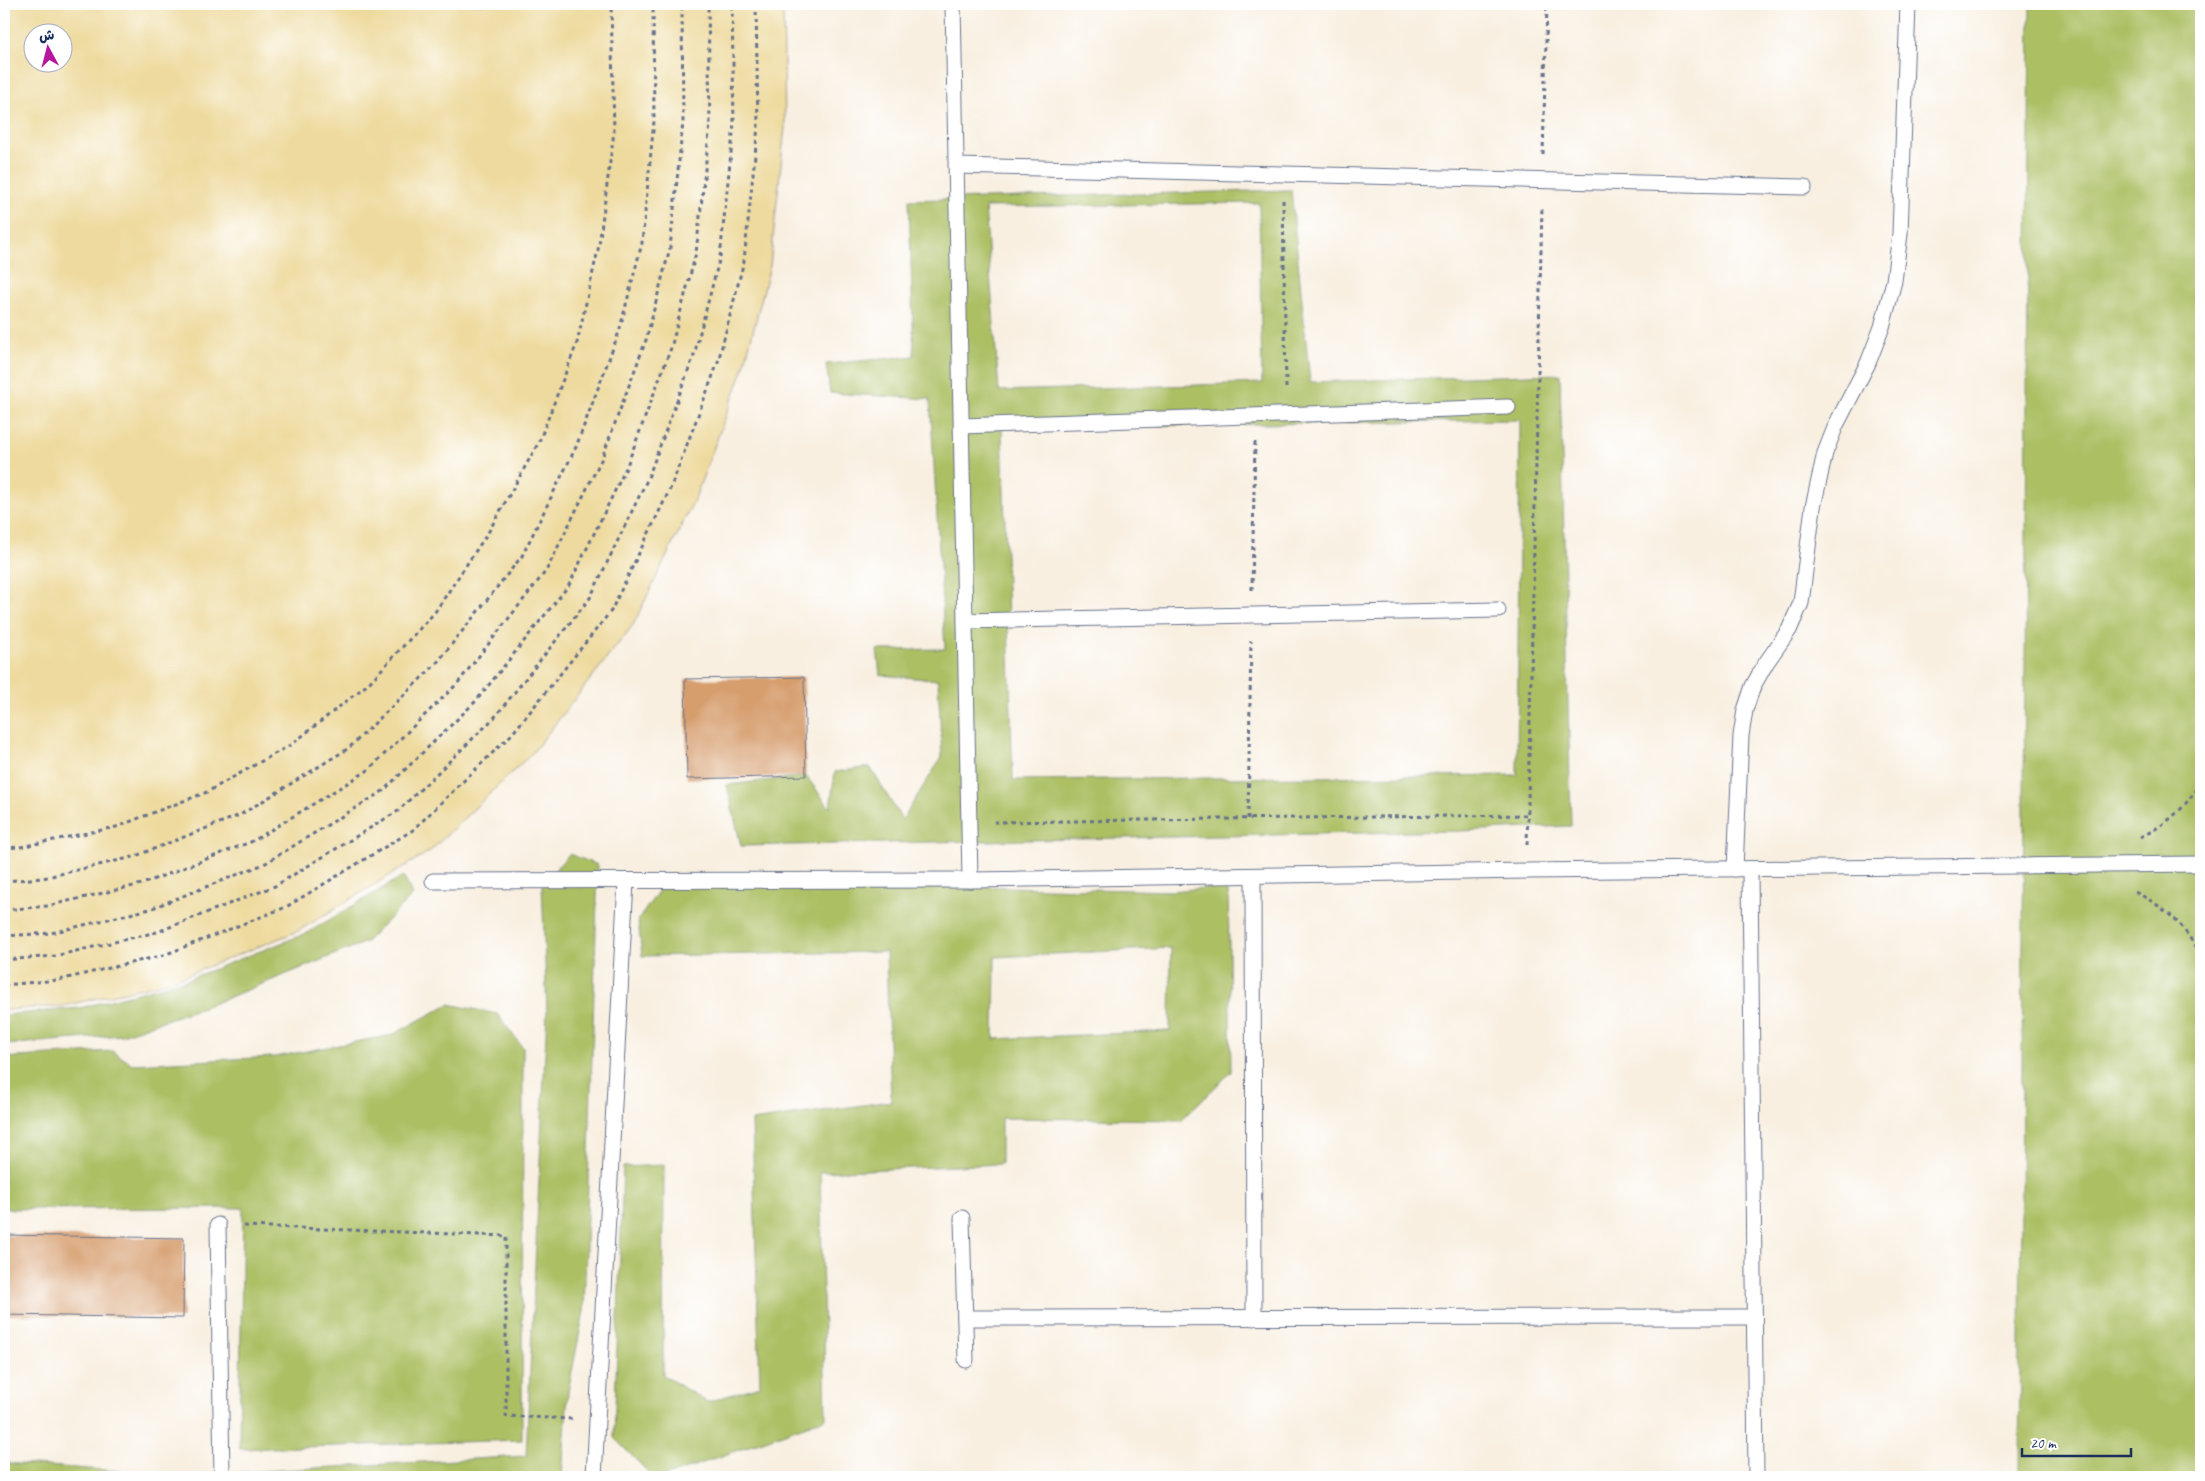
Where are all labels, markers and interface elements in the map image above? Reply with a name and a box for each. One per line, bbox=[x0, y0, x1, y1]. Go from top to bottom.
north arrow bbox=[22, 22, 72, 72]
text: ش bbox=[38, 26, 55, 45]
scale bar bbox=[2022, 1426, 2131, 1458]
text: 20 m bbox=[2030, 1434, 2057, 1453]

